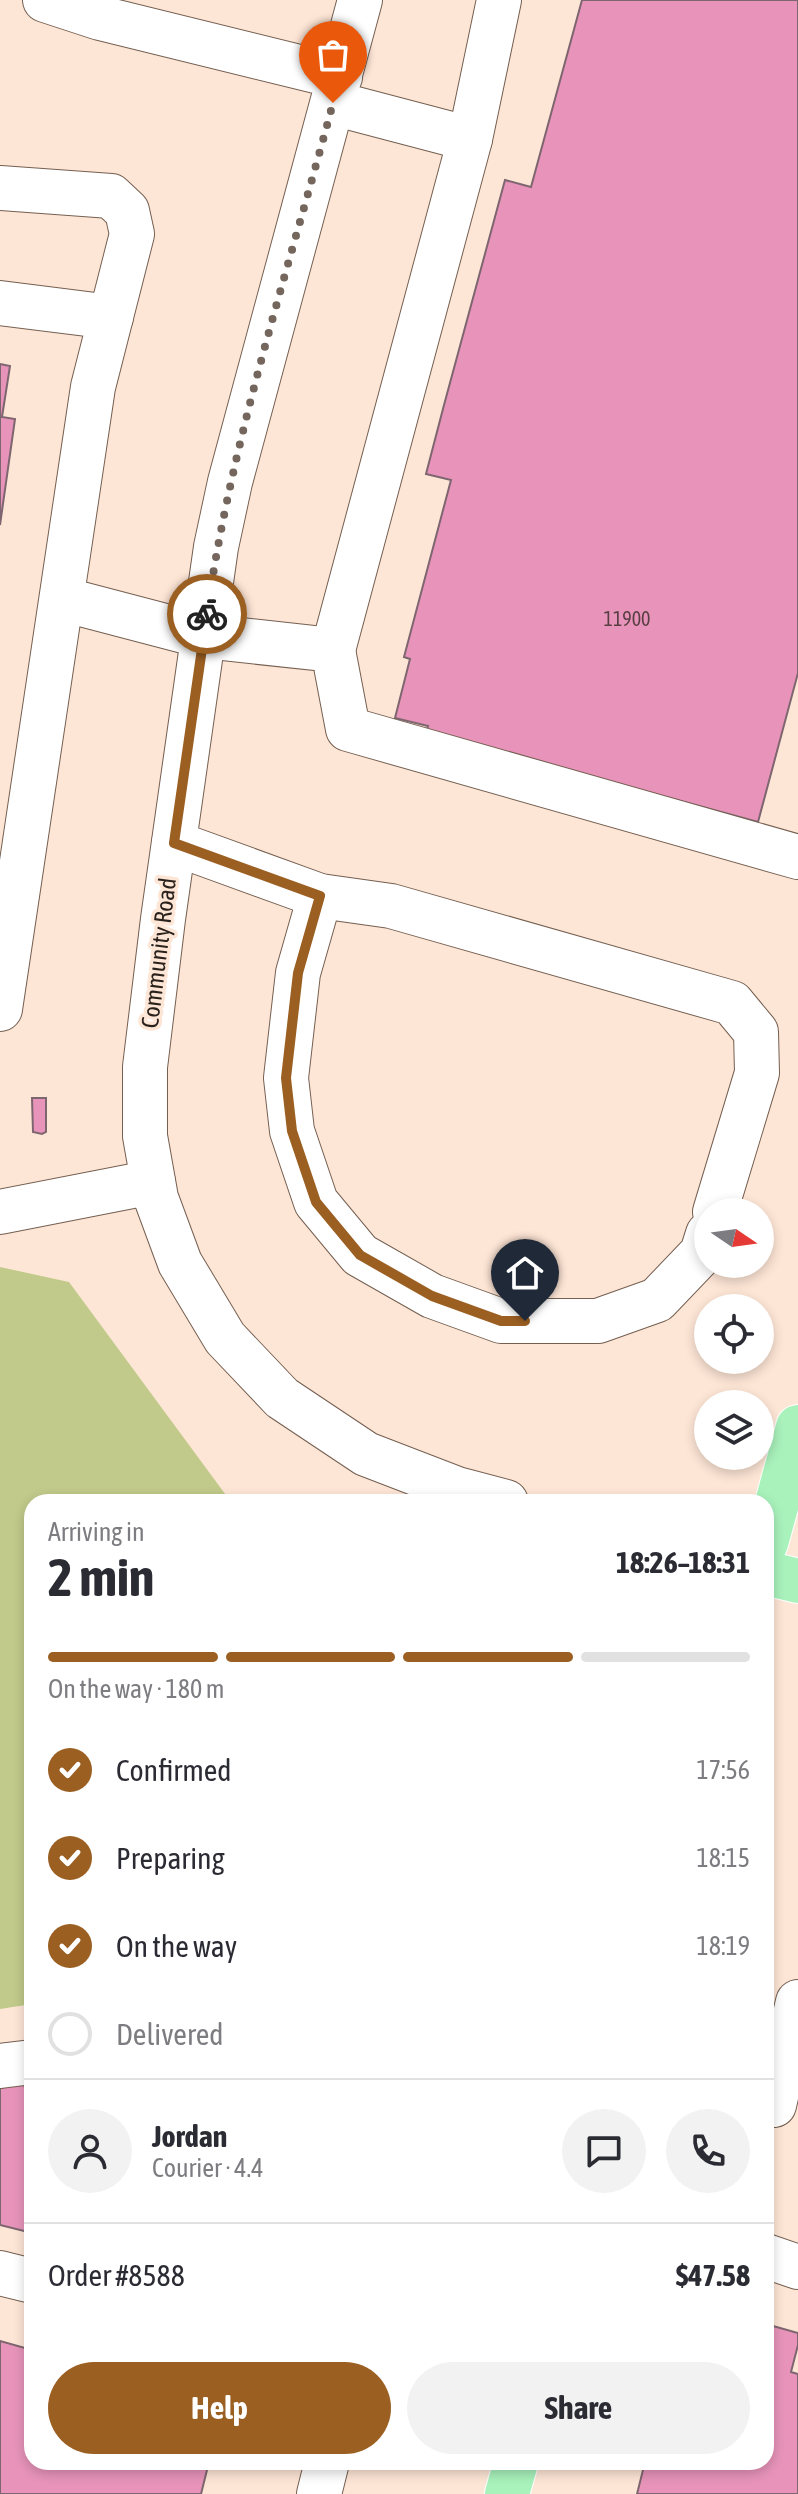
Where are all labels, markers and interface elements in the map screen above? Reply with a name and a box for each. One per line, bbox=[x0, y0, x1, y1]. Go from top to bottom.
pin bbox=[299, 21, 367, 103]
icon: bag bbox=[311, 33, 355, 77]
courier bbox=[167, 574, 247, 654]
icon: bike bbox=[185, 592, 229, 636]
house number: 11900 bbox=[604, 607, 651, 630]
street label: Community Road bbox=[136, 876, 181, 1030]
north arrow bbox=[694, 1198, 774, 1278]
map controls bbox=[694, 1198, 774, 1470]
pin bbox=[491, 1239, 559, 1321]
icon: home bbox=[503, 1251, 547, 1295]
button: locate bbox=[694, 1294, 774, 1374]
button: layers bbox=[694, 1390, 774, 1470]
text: Arriving in bbox=[48, 1517, 145, 1547]
text: 18:26–18:31 bbox=[616, 1545, 750, 1579]
text: 2 min bbox=[48, 1547, 154, 1607]
text: On the way · 180 m bbox=[48, 1674, 225, 1704]
icon: check bbox=[48, 1748, 92, 1792]
text: Confirmed bbox=[116, 1753, 231, 1787]
text: 17:56 bbox=[696, 1755, 750, 1785]
icon: check bbox=[48, 1836, 92, 1880]
text: Preparing bbox=[116, 1841, 225, 1875]
text: 18:15 bbox=[696, 1843, 750, 1873]
icon: check bbox=[48, 1924, 92, 1968]
text: On the way bbox=[116, 1929, 237, 1963]
text: 18:19 bbox=[696, 1931, 750, 1961]
text: Delivered bbox=[116, 2017, 224, 2051]
button: person bbox=[48, 2109, 132, 2193]
button: chat bbox=[562, 2109, 646, 2193]
button: phone bbox=[666, 2109, 750, 2193]
text: Jordan bbox=[152, 2119, 227, 2153]
text: Courier · 4.4 bbox=[152, 2153, 263, 2183]
text: Order #8588 bbox=[48, 2258, 185, 2292]
text: $47.58 bbox=[676, 2258, 750, 2292]
button: Help bbox=[48, 2362, 391, 2454]
button: Share bbox=[407, 2362, 750, 2454]

